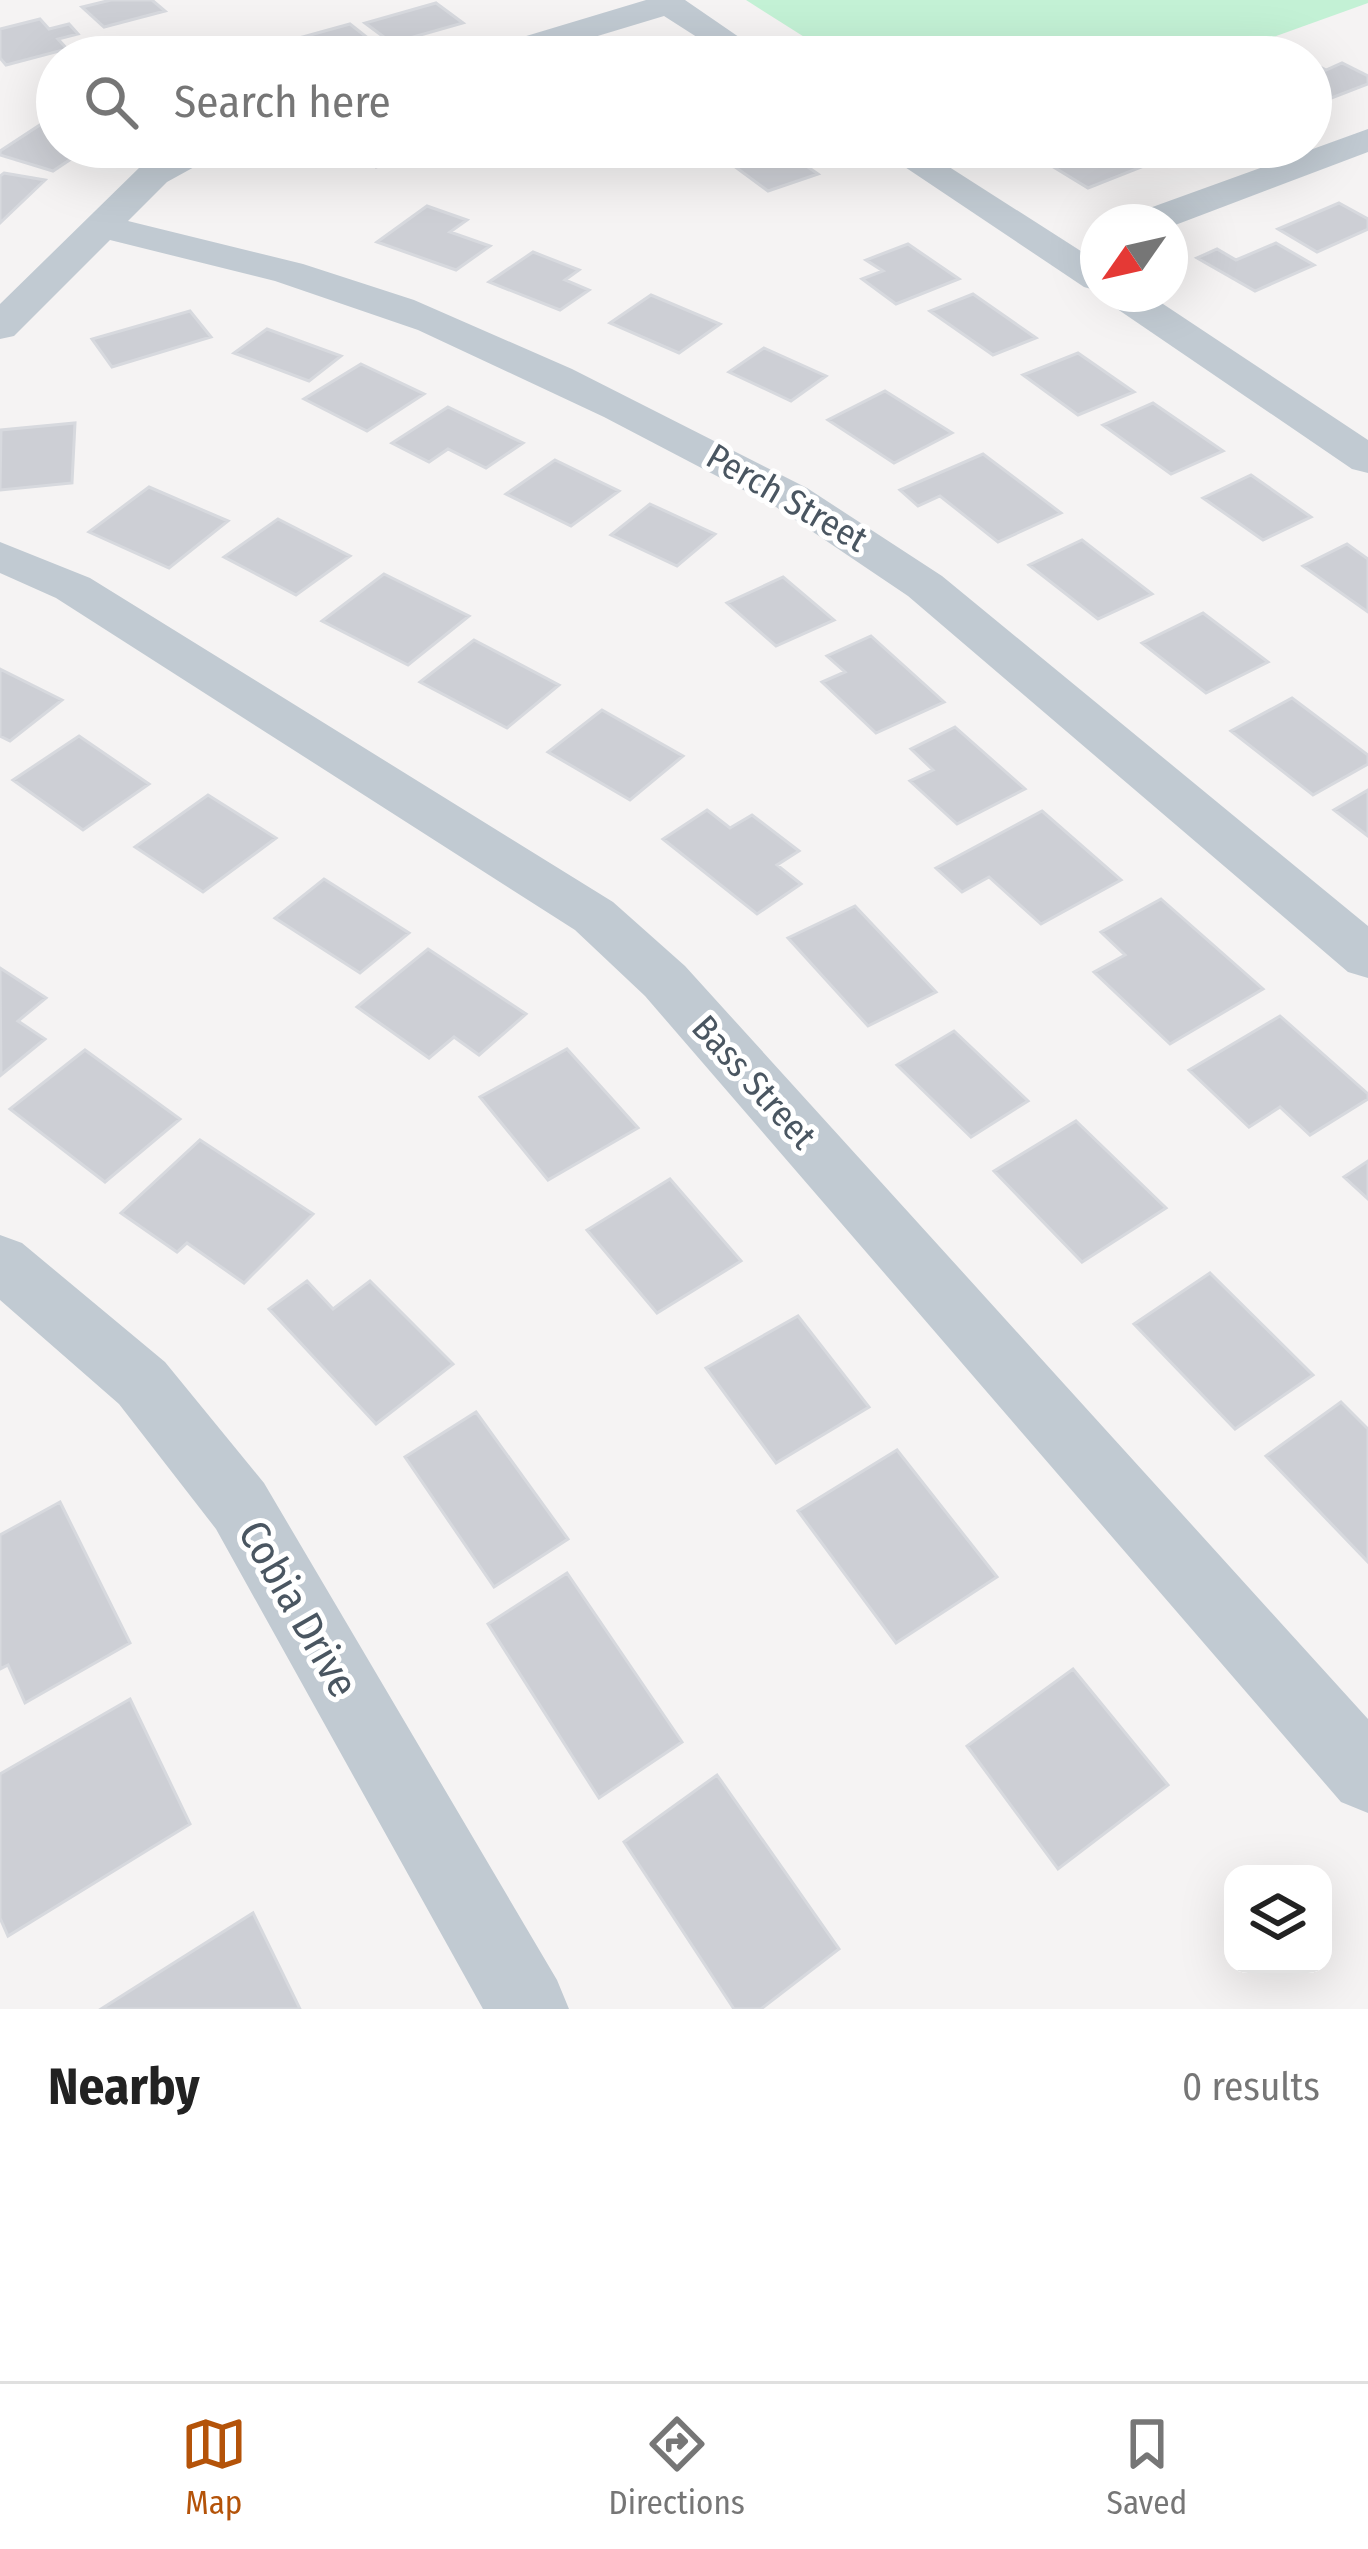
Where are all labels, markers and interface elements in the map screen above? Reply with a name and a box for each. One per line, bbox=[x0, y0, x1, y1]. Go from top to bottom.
search box bbox=[36, 36, 1332, 168]
icon: search bbox=[78, 69, 144, 135]
text: Search here bbox=[174, 75, 391, 129]
north arrow bbox=[1080, 204, 1188, 312]
street label: Perch Street bbox=[699, 434, 875, 562]
street label: Bass Street bbox=[683, 1006, 826, 1158]
street label: Cobia Drive bbox=[228, 1512, 368, 1706]
map controls bbox=[1224, 1865, 1332, 1973]
button: layers bbox=[1224, 1865, 1332, 1973]
text: Nearby bbox=[48, 2056, 200, 2118]
text: 0 results bbox=[1182, 2064, 1320, 2110]
tab: Map bbox=[181, 2411, 247, 2523]
tab: Directions bbox=[608, 2411, 745, 2523]
tab: Saved bbox=[1107, 2411, 1187, 2523]

